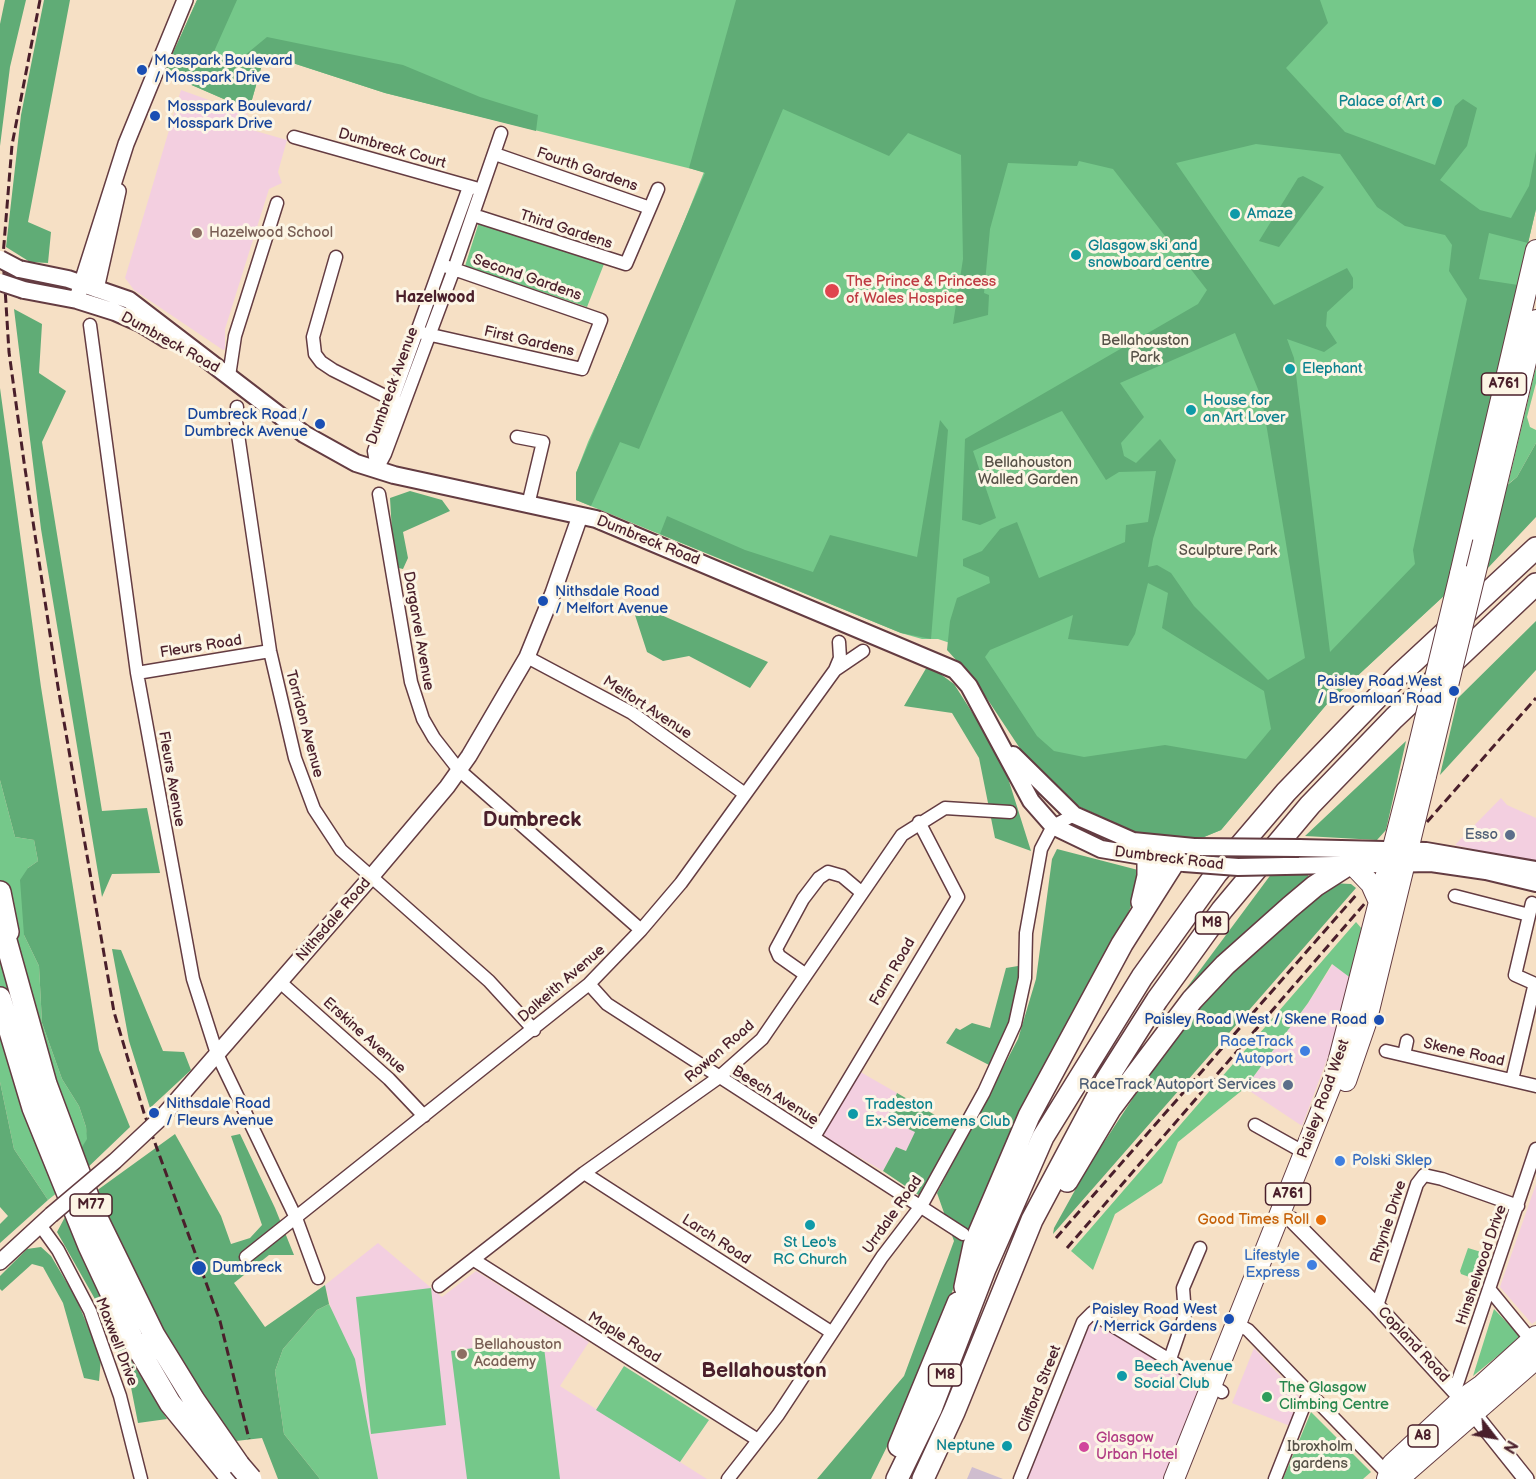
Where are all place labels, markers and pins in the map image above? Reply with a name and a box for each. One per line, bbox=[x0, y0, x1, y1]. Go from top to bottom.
place label: Mosspark Boulevard / Mosspark Drive bbox=[154, 52, 293, 87]
marker: Mosspark Boulevard / Mosspark Drive bbox=[135, 63, 149, 77]
place label: Palace of Art bbox=[1339, 93, 1425, 111]
marker: Palace of Art bbox=[1430, 95, 1444, 109]
place label: Mosspark Boulevard/ Mosspark Drive bbox=[167, 98, 312, 133]
marker: Mosspark Boulevard/ Mosspark Drive bbox=[148, 109, 162, 123]
place label: Amaze bbox=[1247, 205, 1293, 223]
marker: Amaze bbox=[1228, 207, 1242, 221]
place label: Hazelwood School bbox=[209, 224, 333, 242]
marker: Hazelwood School bbox=[190, 226, 204, 240]
place label: Glasgow ski and snowboard centre bbox=[1088, 237, 1210, 272]
marker: Glasgow ski and snowboard centre bbox=[1069, 248, 1083, 262]
place label: The Prince & Princess of Wales Hospice bbox=[846, 273, 996, 308]
marker: The Prince & Princess of Wales Hospice bbox=[823, 282, 841, 300]
place label: Elephant bbox=[1302, 360, 1363, 378]
marker: Elephant bbox=[1283, 362, 1297, 376]
place label: House for an Art Lover bbox=[1203, 392, 1285, 427]
marker: House for an Art Lover bbox=[1184, 403, 1198, 417]
place label: Dumbreck Road / Dumbreck Avenue bbox=[184, 406, 308, 441]
marker: Dumbreck Road / Dumbreck Avenue bbox=[313, 417, 327, 431]
place label: Nithsdale Road / Melfort Avenue bbox=[555, 583, 668, 618]
marker: Nithsdale Road / Melfort Avenue bbox=[536, 594, 550, 608]
place label: Paisley Road West / Broomloan Road bbox=[1317, 673, 1442, 708]
marker: Paisley Road West / Broomloan Road bbox=[1447, 684, 1461, 698]
place label: Esso bbox=[1465, 826, 1498, 844]
marker: Esso bbox=[1503, 828, 1517, 842]
place label: Paisley Road West / Skene Road bbox=[1144, 1011, 1367, 1029]
marker: Paisley Road West / Skene Road bbox=[1372, 1013, 1386, 1027]
place label: RaceTrack Autoport bbox=[1220, 1033, 1293, 1068]
marker: RaceTrack Autoport bbox=[1298, 1044, 1312, 1058]
place label: RaceTrack Autoport Services bbox=[1079, 1076, 1276, 1094]
marker: RaceTrack Autoport Services bbox=[1281, 1078, 1295, 1092]
place label: Nithsdale Road / Fleurs Avenue bbox=[166, 1095, 273, 1130]
place label: Tradeston Ex-Servicemens Club bbox=[865, 1096, 1010, 1131]
marker: Nithsdale Road / Fleurs Avenue bbox=[147, 1106, 161, 1120]
marker: Tradeston Ex-Servicemens Club bbox=[846, 1107, 860, 1121]
place label: Polski Sklep bbox=[1352, 1152, 1432, 1170]
marker: Polski Sklep bbox=[1333, 1154, 1347, 1168]
place label: Good Times Roll bbox=[1197, 1211, 1309, 1229]
marker: Good Times Roll bbox=[1314, 1213, 1328, 1227]
marker: St Leo's RC Church bbox=[803, 1218, 817, 1232]
place label: St Leo's RC Church bbox=[773, 1234, 847, 1269]
place label: Lifestyle Express bbox=[1244, 1247, 1300, 1282]
marker: Lifestyle Express bbox=[1305, 1258, 1319, 1272]
marker: Dumbreck bbox=[190, 1259, 208, 1277]
place label: Dumbreck bbox=[212, 1259, 282, 1277]
place label: Paisley Road West / Merrick Gardens bbox=[1092, 1301, 1217, 1336]
marker: Paisley Road West / Merrick Gardens bbox=[1222, 1312, 1236, 1326]
place label: Bellahouston Academy bbox=[474, 1336, 562, 1371]
marker: Bellahouston Academy bbox=[455, 1347, 469, 1361]
place label: Beech Avenue Social Club bbox=[1134, 1358, 1233, 1393]
marker: Beech Avenue Social Club bbox=[1115, 1369, 1129, 1383]
place label: The Glasgow Climbing Centre bbox=[1279, 1379, 1389, 1414]
marker: The Glasgow Climbing Centre bbox=[1260, 1390, 1274, 1404]
place label: Glasgow Urban Hotel bbox=[1096, 1429, 1178, 1464]
place label: Neptune bbox=[936, 1437, 995, 1455]
marker: Neptune bbox=[1000, 1439, 1014, 1453]
marker: Glasgow Urban Hotel bbox=[1077, 1440, 1091, 1454]

